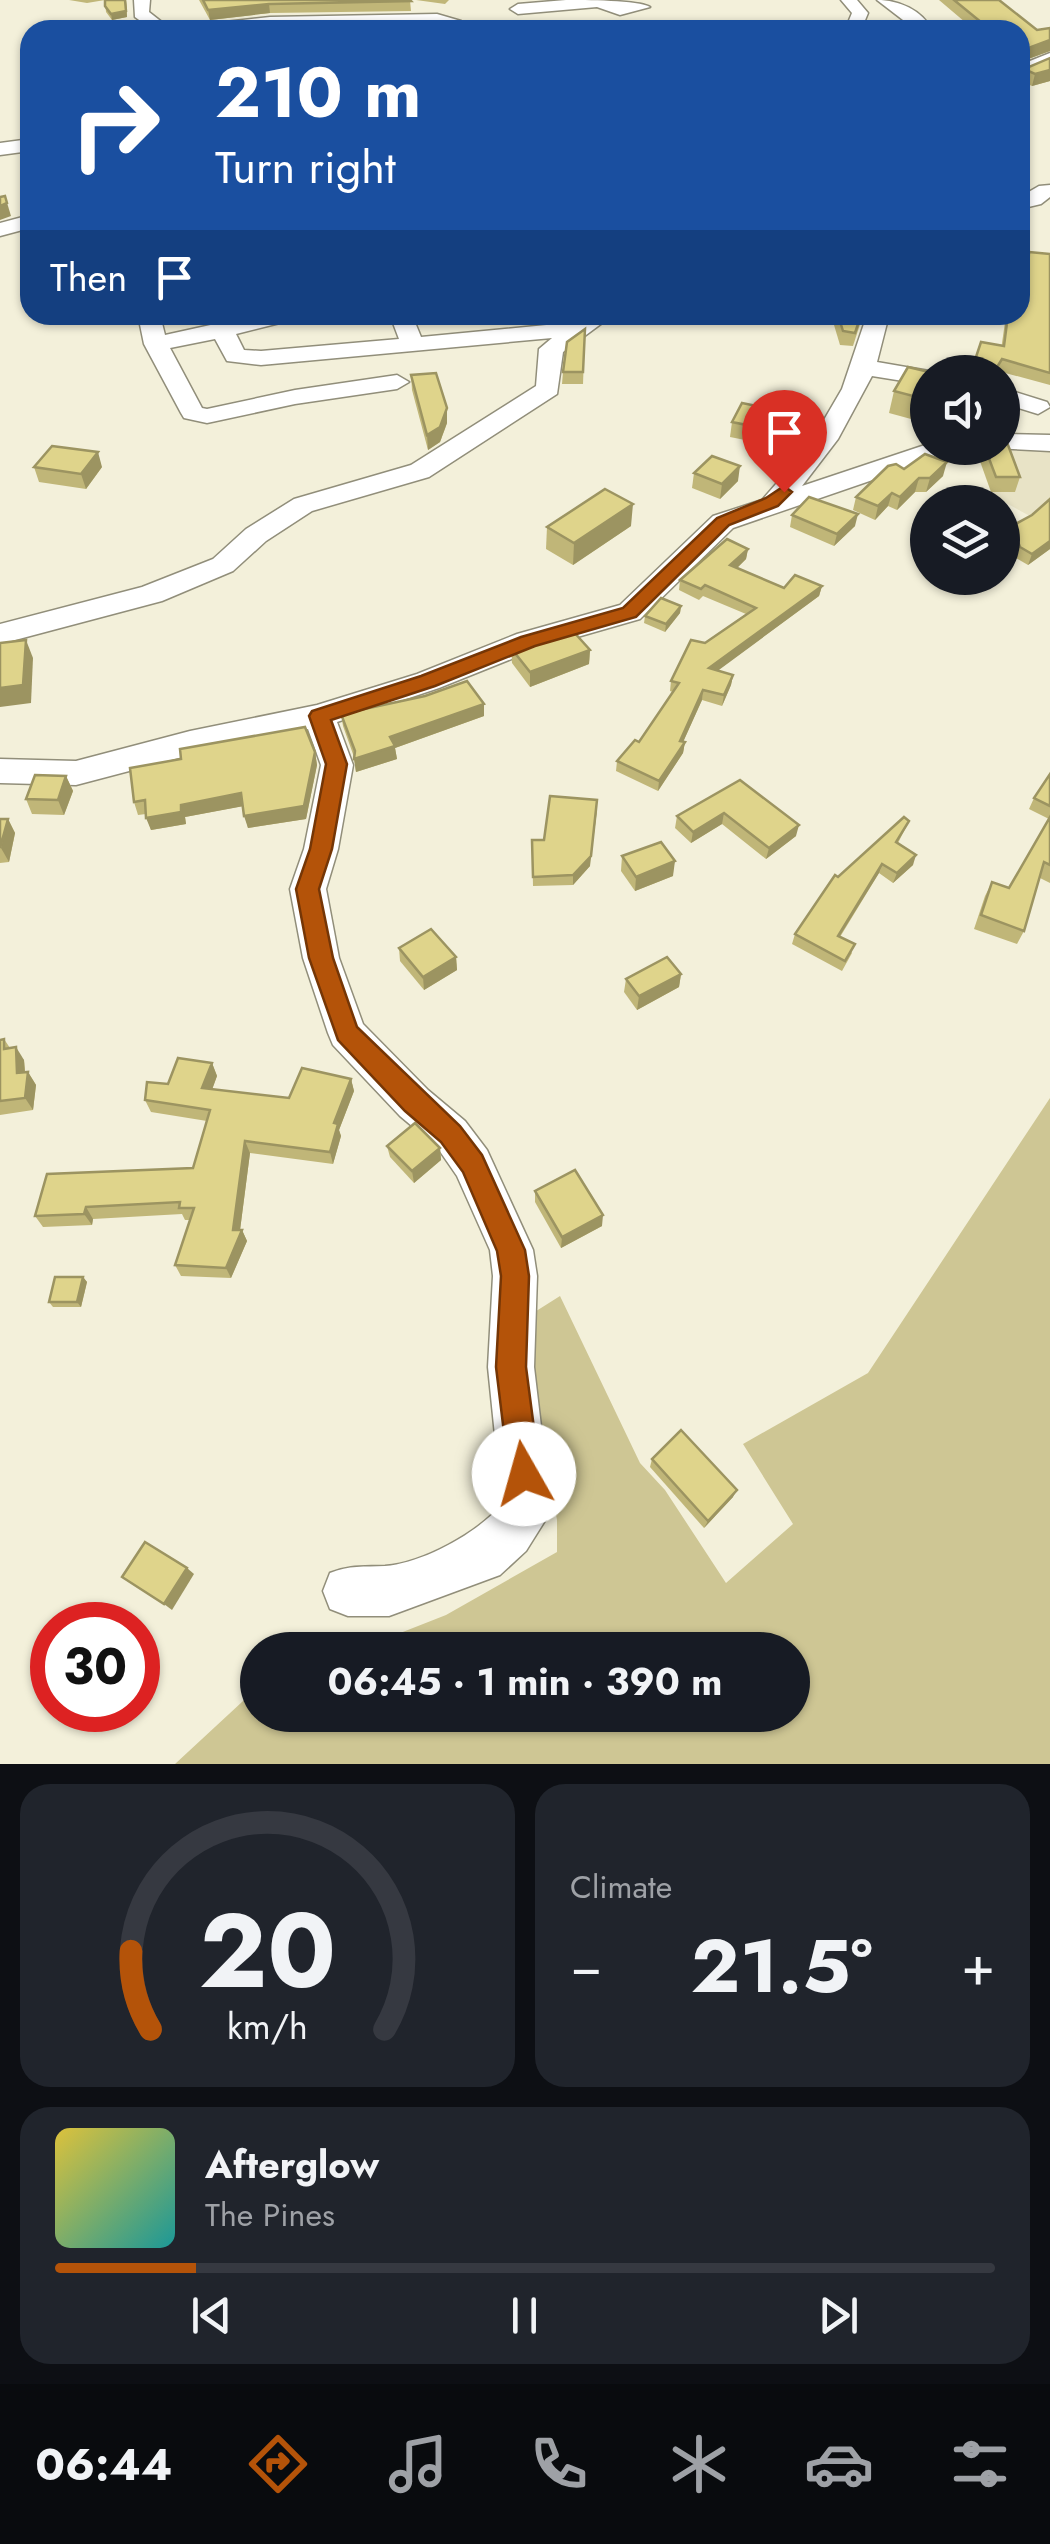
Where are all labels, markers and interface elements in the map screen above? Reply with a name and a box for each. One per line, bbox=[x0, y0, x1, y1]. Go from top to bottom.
text: 210 m bbox=[215, 42, 421, 143]
icon: right bbox=[50, 60, 180, 190]
text: Turn right bbox=[215, 135, 396, 200]
text: Then bbox=[50, 250, 127, 305]
icon: arrive bbox=[147, 250, 202, 305]
map controls bbox=[910, 355, 1020, 595]
button: sound bbox=[910, 355, 1020, 465]
pin bbox=[742, 390, 827, 493]
icon: arrive bbox=[757, 405, 812, 460]
button: layers bbox=[910, 485, 1020, 595]
position arrow bbox=[472, 1422, 576, 1526]
speed limit sign: 30 bbox=[30, 1602, 160, 1732]
text: 06:45 · 1 min · 390 m bbox=[328, 1654, 722, 1709]
text: Climate bbox=[570, 1864, 672, 1910]
text: 20 bbox=[199, 1876, 336, 2026]
text: 21.5° bbox=[691, 1912, 873, 2020]
text: − bbox=[570, 1926, 602, 2006]
text: + bbox=[961, 1926, 995, 2006]
text: km/h bbox=[227, 2001, 308, 2052]
text: Afterglow bbox=[205, 2137, 379, 2192]
text: The Pines bbox=[205, 2192, 335, 2238]
icon: previous bbox=[184, 2288, 239, 2343]
icon: pause bbox=[497, 2288, 552, 2343]
icon: next bbox=[811, 2288, 866, 2343]
icon: directions bbox=[243, 2429, 313, 2499]
icon: music bbox=[383, 2429, 453, 2499]
icon: phone bbox=[524, 2429, 594, 2499]
icon: climate bbox=[664, 2429, 734, 2499]
icon: car bbox=[804, 2429, 874, 2499]
icon: filters bbox=[945, 2429, 1015, 2499]
text: 06:44 bbox=[35, 2432, 172, 2497]

